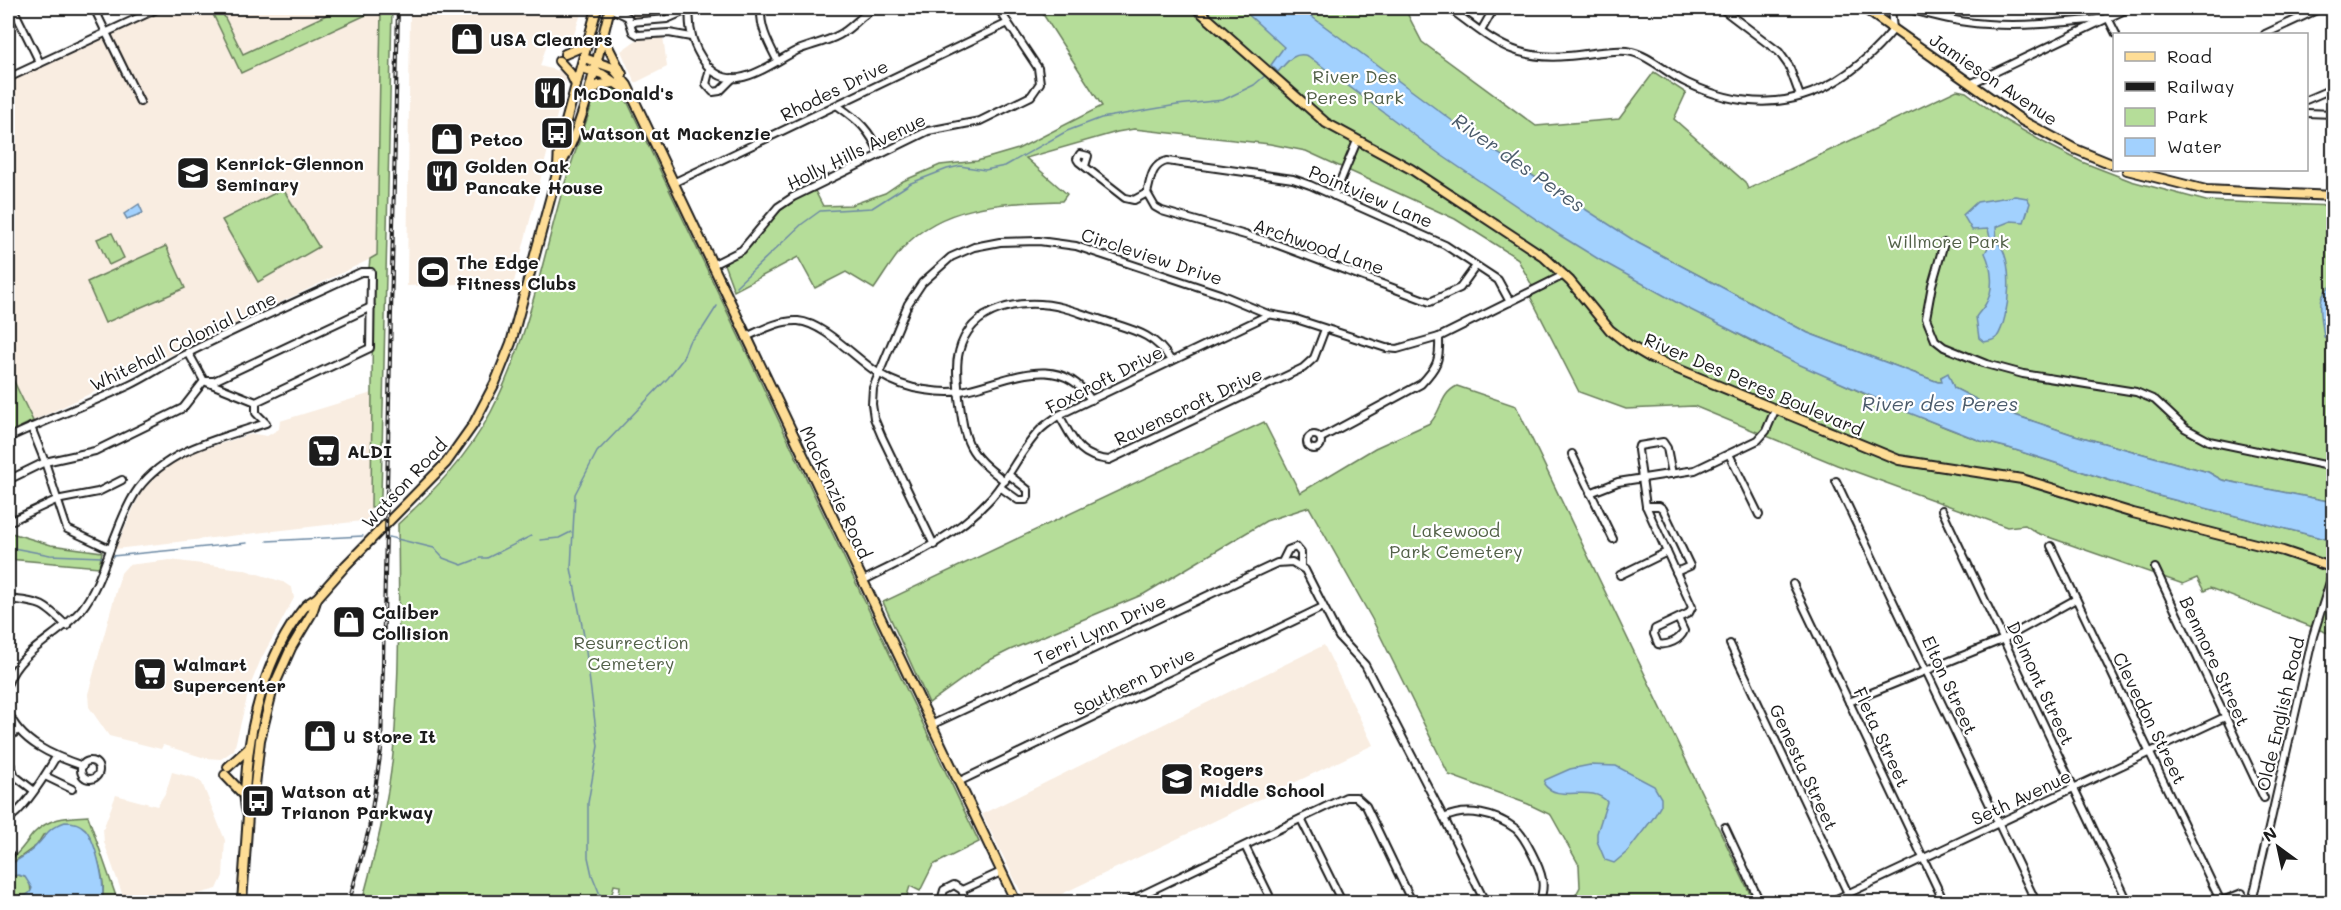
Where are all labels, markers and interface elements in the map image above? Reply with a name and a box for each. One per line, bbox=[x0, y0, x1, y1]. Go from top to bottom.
shop icon: USA Cleaners bbox=[449, 21, 485, 57]
place label: USA Cleaners bbox=[490, 27, 612, 51]
street label: Jamieson Avenue bbox=[1925, 27, 2063, 131]
legend bbox=[2113, 33, 2308, 171]
text: Road bbox=[2167, 44, 2212, 68]
street label: Rhodes Drive bbox=[776, 54, 892, 126]
park label: River Des Peres Park bbox=[1306, 64, 1404, 109]
text: Railway bbox=[2167, 74, 2234, 98]
restaurant icon: McDonald's bbox=[532, 75, 568, 111]
place label: McDonald's bbox=[573, 81, 674, 105]
text: Park bbox=[2167, 104, 2208, 128]
street label: Holly Hills Avenue bbox=[782, 107, 930, 195]
water label: River des Peres bbox=[1448, 107, 1590, 217]
bus stop icon: Watson at Mackenzie bbox=[539, 115, 575, 151]
shop icon: Petco bbox=[429, 121, 465, 157]
place label: Watson at Mackenzie bbox=[580, 121, 771, 145]
place label: Petco bbox=[470, 127, 523, 151]
text: Water bbox=[2167, 134, 2222, 158]
place label: Kenrick-Glennon Seminary bbox=[216, 151, 364, 196]
place label: Golden Oak Pancake House bbox=[465, 154, 603, 199]
school or university icon: Kenrick-Glennon Seminary bbox=[175, 155, 211, 191]
restaurant icon: Golden Oak Pancake House bbox=[424, 158, 460, 194]
street label: Pointview Lane bbox=[1305, 159, 1437, 233]
street label: Archwood Lane bbox=[1251, 212, 1387, 280]
street label: Circleview Drive bbox=[1078, 222, 1226, 290]
park label: Willmore Park bbox=[1887, 229, 2009, 253]
place label: The Edge Fitness Clubs bbox=[456, 250, 576, 295]
sports icon: The Edge Fitness Clubs bbox=[415, 254, 451, 290]
street label: Whitehall Colonial Lane bbox=[86, 285, 280, 397]
street label: River Des Peres Boulevard bbox=[1641, 327, 1867, 441]
street label: Foxcroft Drive bbox=[1041, 339, 1167, 419]
street label: Ravenscroft Drive bbox=[1110, 361, 1266, 451]
water label: River des Peres bbox=[1862, 390, 2018, 416]
street label: Mackenzie Road bbox=[795, 422, 877, 562]
supermarket icon: ALDI bbox=[306, 433, 342, 469]
street label: Watson Road bbox=[356, 433, 452, 533]
place label: ALDI bbox=[347, 439, 392, 463]
park label: Lakewood Park Cemetery bbox=[1389, 518, 1523, 563]
street label: Terri Lynn Drive bbox=[1030, 588, 1170, 670]
street label: Benmore Street bbox=[2174, 592, 2256, 730]
place label: Caliber Collision bbox=[372, 600, 449, 645]
shop icon: Caliber Collision bbox=[331, 604, 367, 640]
street label: Delmont Street bbox=[2002, 617, 2080, 749]
park label: Resurrection Cemetery bbox=[573, 630, 689, 675]
street label: Elton Street bbox=[1917, 632, 1983, 738]
street label: Olde English Road bbox=[2251, 635, 2309, 793]
street label: Southern Drive bbox=[1069, 641, 1199, 721]
street label: Clevedon Street bbox=[2108, 648, 2192, 788]
place label: Walmart Supercenter bbox=[173, 652, 286, 697]
supermarket icon: Walmart Supercenter bbox=[132, 656, 168, 692]
street label: Fleta Street bbox=[1848, 683, 1916, 791]
street label: Genesta Street bbox=[1764, 700, 1844, 834]
shop icon: U Store It bbox=[302, 718, 338, 754]
place label: U Store It bbox=[343, 724, 436, 748]
place label: Rogers Middle School bbox=[1200, 757, 1325, 802]
school or university icon: Rogers Middle School bbox=[1159, 761, 1195, 797]
street label: Seth Avenue bbox=[1967, 763, 2075, 831]
place label: Watson at Trianon Parkway bbox=[281, 779, 434, 824]
bus stop icon: Watson at Trianon Parkway bbox=[240, 783, 276, 819]
north arrow bbox=[2248, 817, 2308, 877]
text: N bbox=[2259, 822, 2280, 846]

